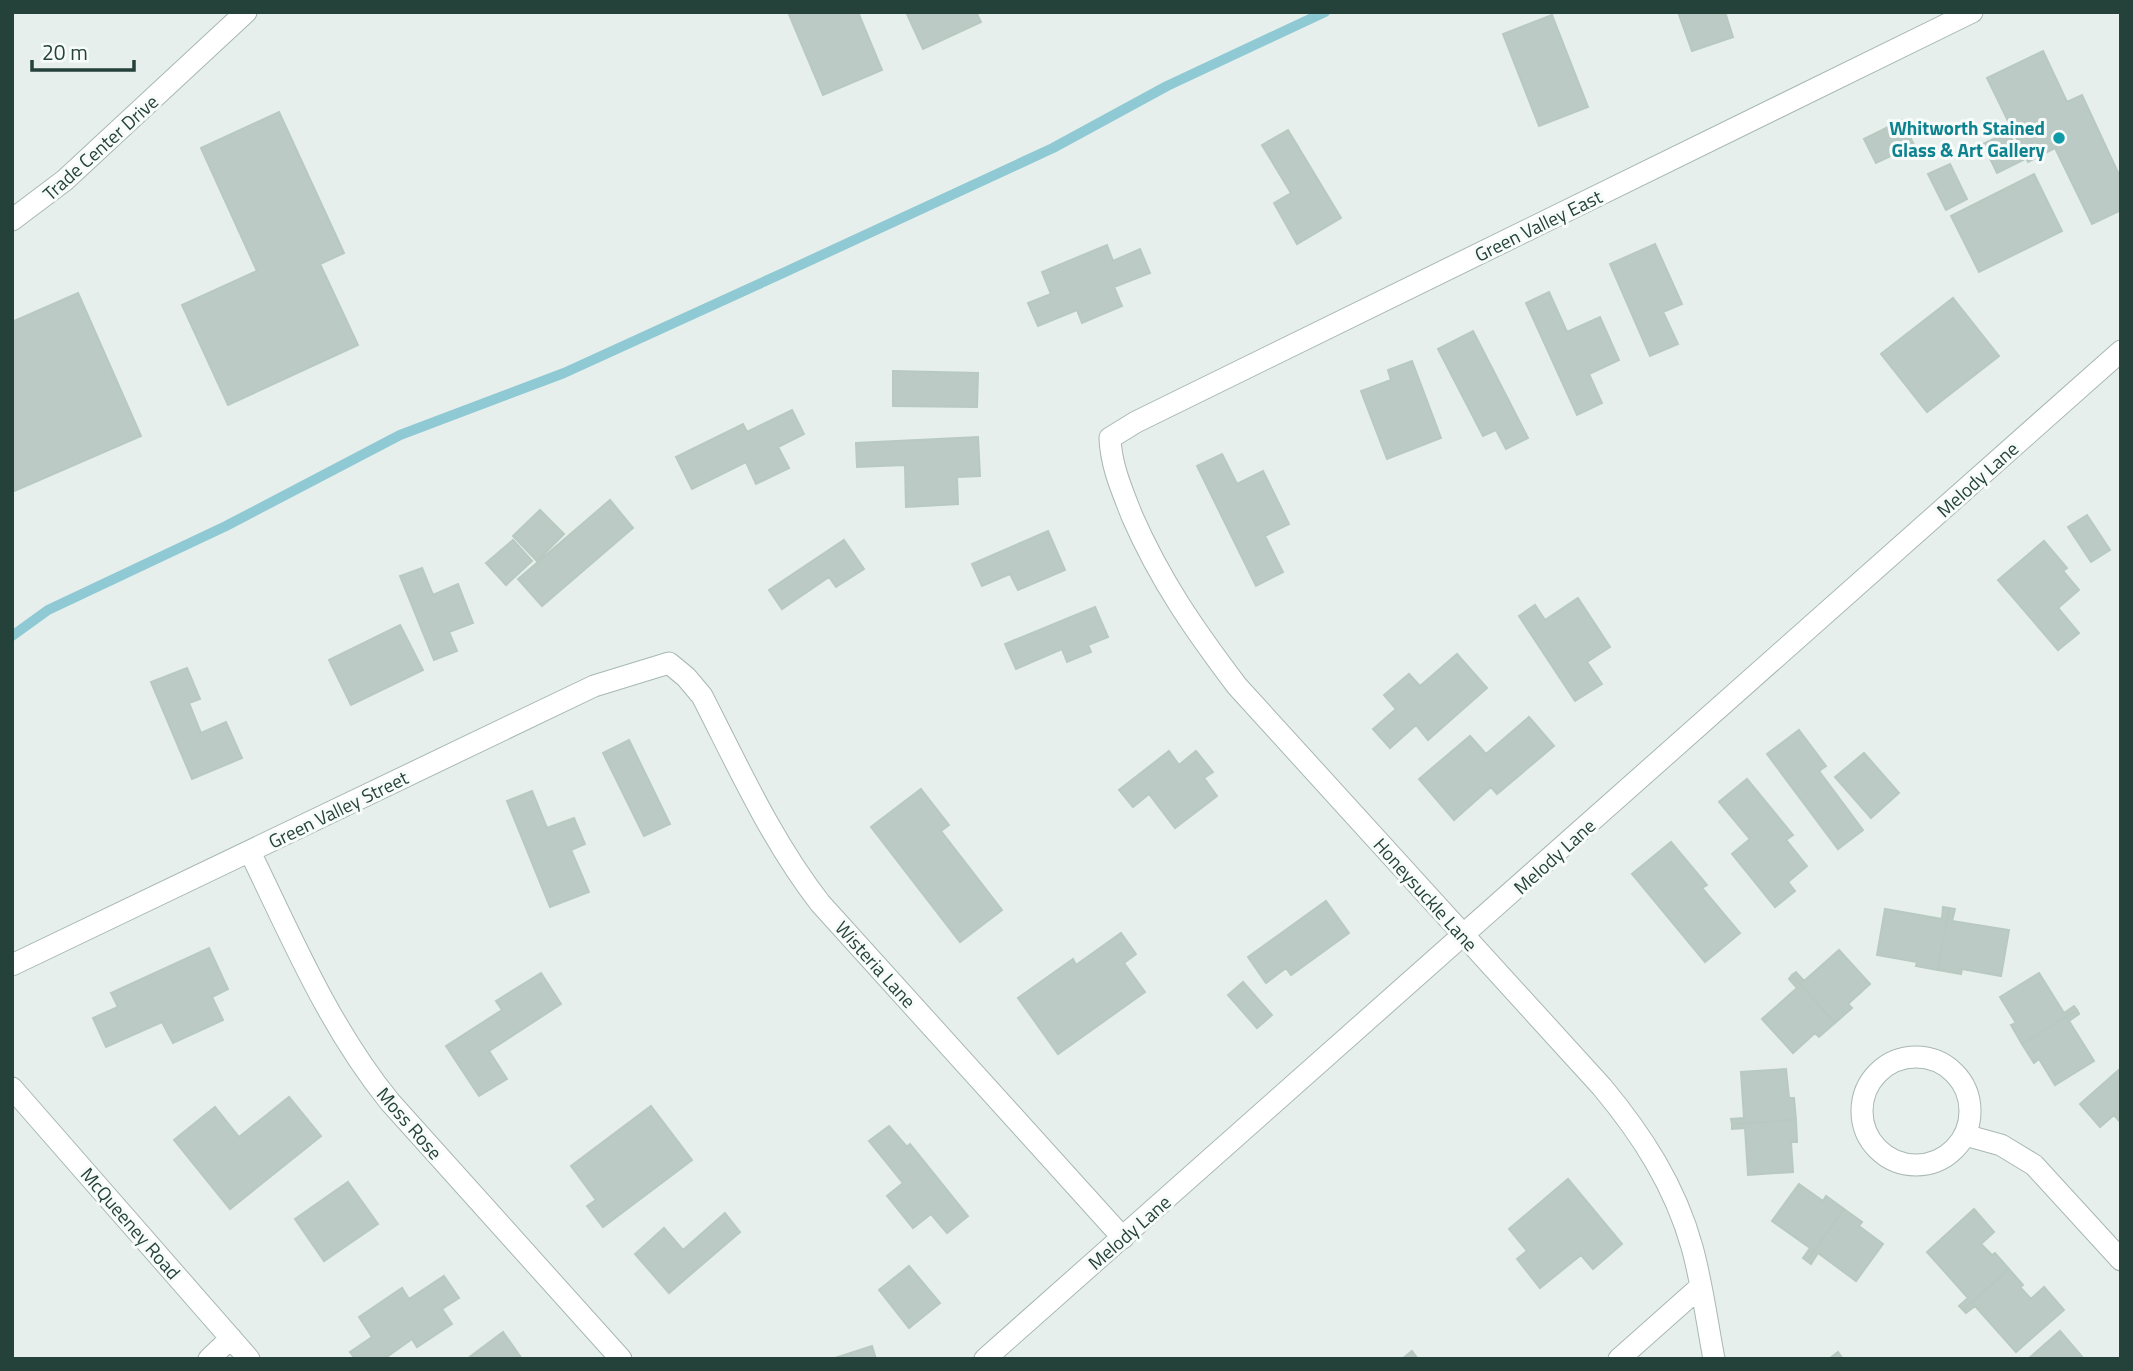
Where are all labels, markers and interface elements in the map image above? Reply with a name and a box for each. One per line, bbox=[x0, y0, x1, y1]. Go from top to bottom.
scale bar bbox=[32, 28, 133, 72]
text: 20 m bbox=[42, 36, 88, 68]
street label: Trade Center Drive bbox=[36, 87, 164, 207]
place label: Whitworth Stained Glass & Art Gallery bbox=[1889, 113, 2045, 164]
marker: Whitworth Stained Glass & Art Gallery bbox=[2051, 130, 2067, 146]
street label: Green Valley East bbox=[1469, 181, 1607, 268]
street label: Melody Lane bbox=[1930, 434, 2024, 524]
street label: Green Valley Street bbox=[263, 762, 413, 855]
street label: Melody Lane bbox=[1507, 811, 1601, 901]
street label: Honeysuckle Lane bbox=[1367, 831, 1485, 957]
street label: Wisteria Lane bbox=[829, 914, 923, 1014]
street label: Moss Rose bbox=[370, 1080, 450, 1166]
street label: McQueeney Road bbox=[74, 1161, 188, 1285]
street label: Melody Lane bbox=[1081, 1188, 1177, 1276]

